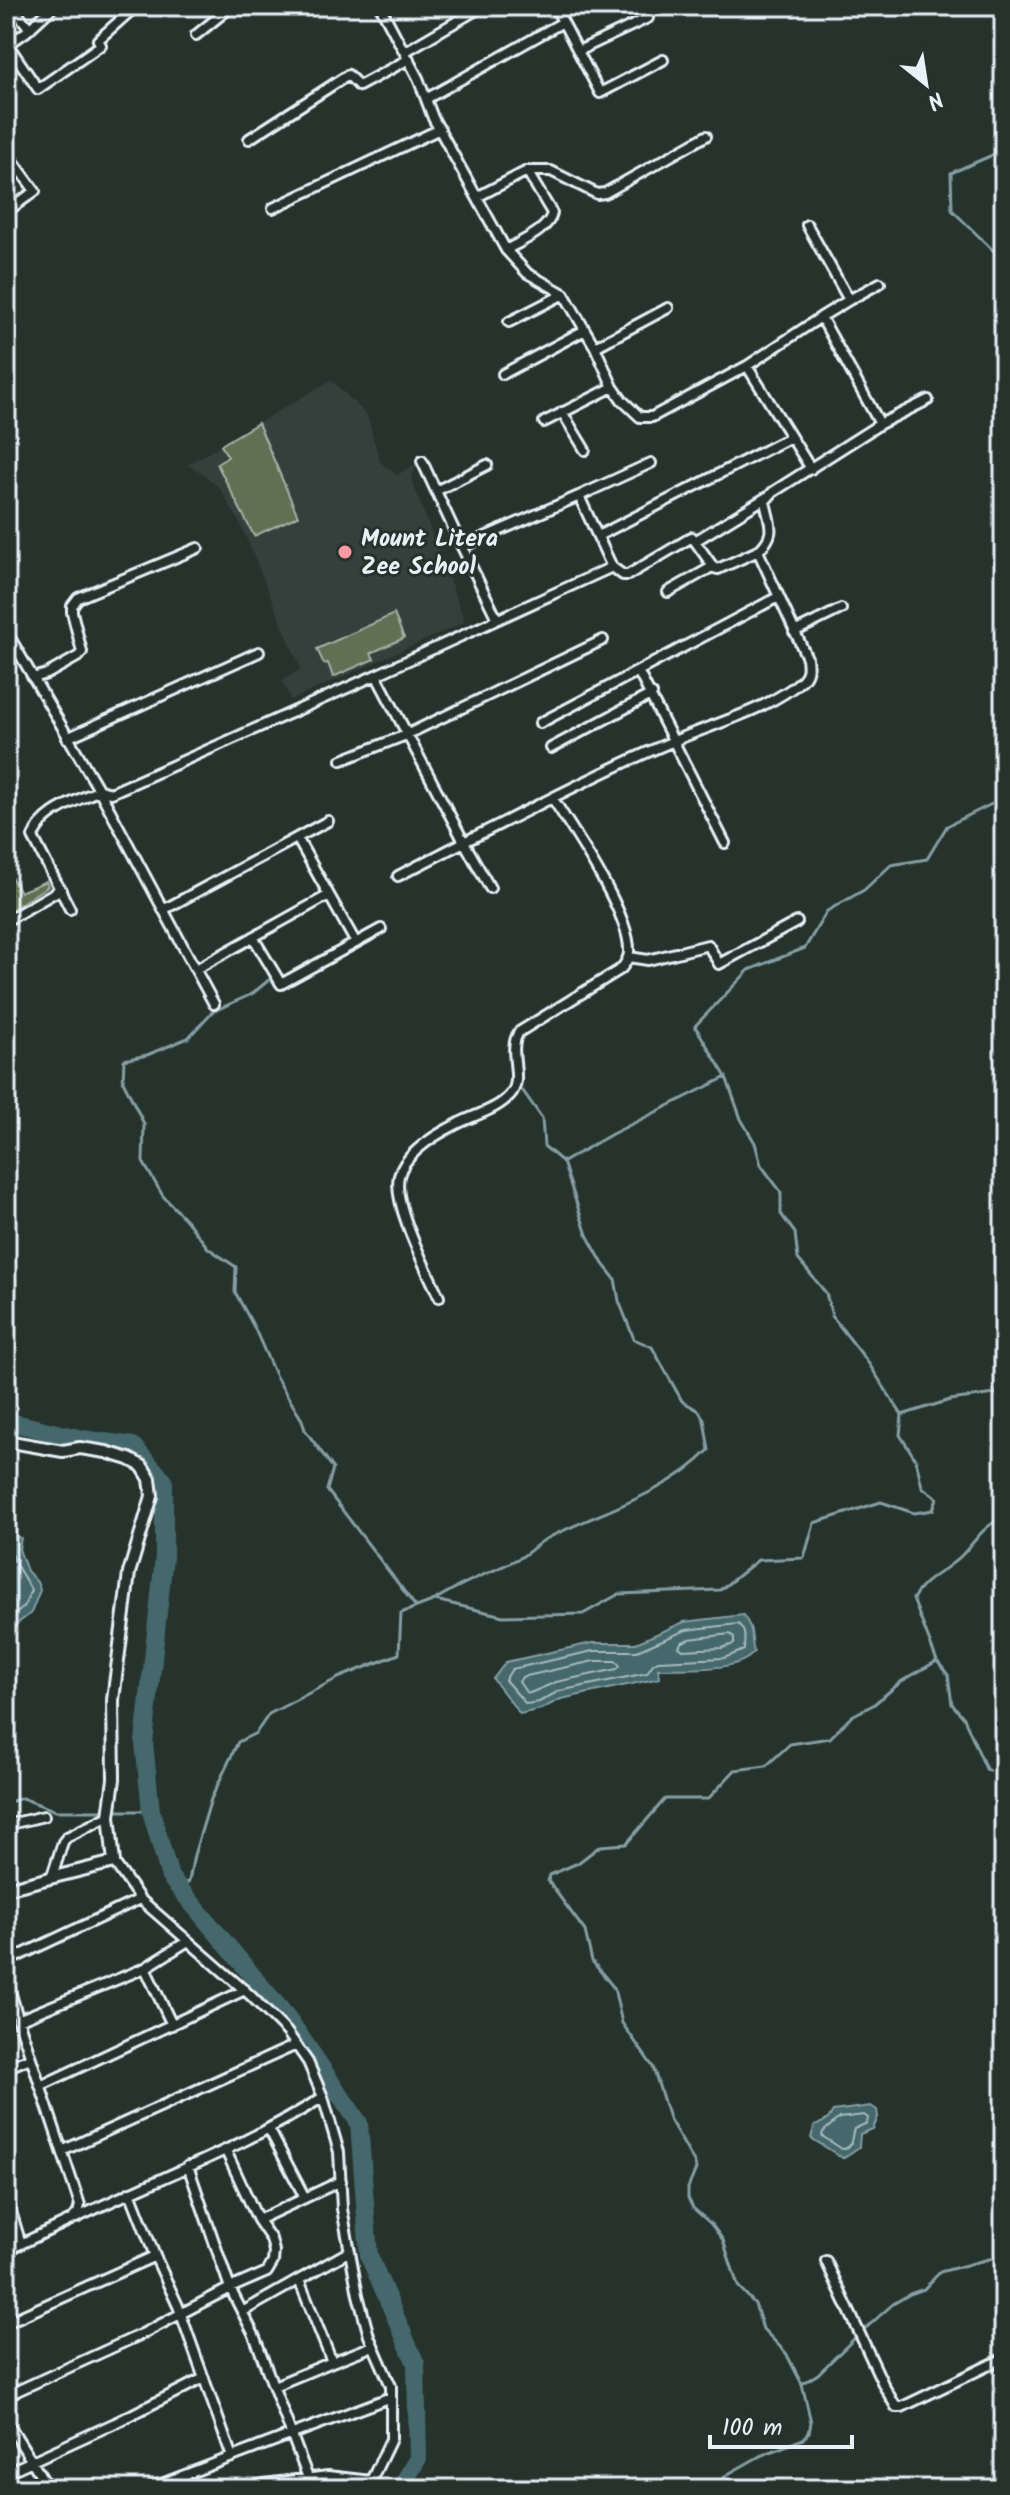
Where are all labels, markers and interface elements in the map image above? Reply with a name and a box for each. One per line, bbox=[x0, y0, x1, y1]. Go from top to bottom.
north arrow bbox=[886, 44, 966, 124]
text: N bbox=[920, 81, 950, 118]
place label: Mount Litera Zee School bbox=[361, 520, 498, 587]
marker: Mount Litera Zee School bbox=[336, 543, 354, 561]
scale bar bbox=[710, 2399, 852, 2449]
text: 100 m bbox=[722, 2409, 782, 2448]

